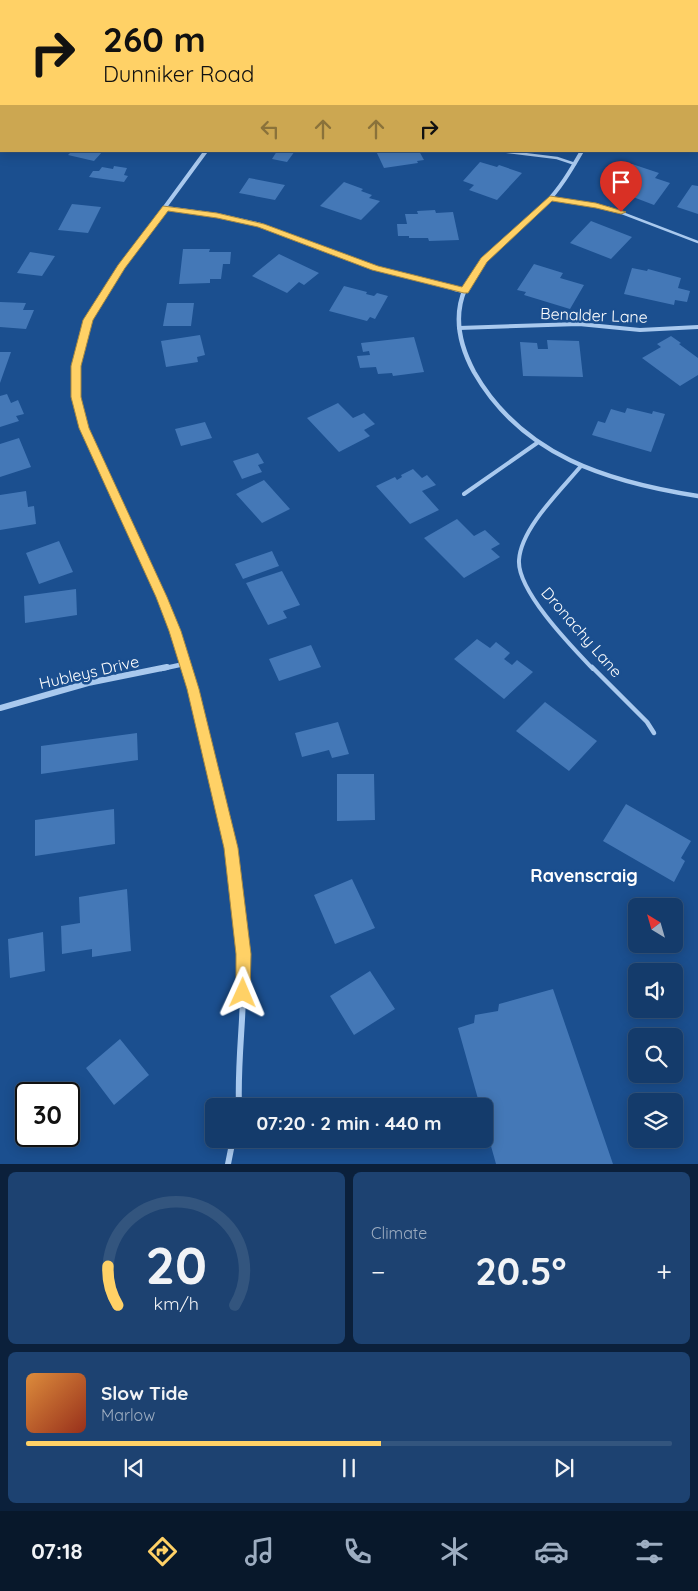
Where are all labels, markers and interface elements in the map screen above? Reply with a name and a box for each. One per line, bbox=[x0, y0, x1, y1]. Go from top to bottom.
text: 260 m bbox=[103, 17, 206, 61]
icon: right bbox=[20, 20, 85, 85]
text: Dunniker Road bbox=[103, 60, 254, 88]
icon: left bbox=[256, 115, 284, 143]
icon: ahead bbox=[309, 115, 337, 143]
icon: ahead bbox=[362, 115, 390, 143]
icon: right bbox=[415, 115, 443, 143]
pin bbox=[600, 161, 642, 212]
icon: arrive bbox=[607, 168, 635, 196]
street label: Benalder Lane bbox=[540, 303, 648, 327]
street label: Dronachy Lane bbox=[537, 583, 627, 681]
street label: Hubleys Drive bbox=[37, 651, 141, 693]
district label: Ravenscraig bbox=[530, 864, 638, 887]
north arrow bbox=[628, 898, 682, 952]
map controls bbox=[628, 898, 683, 1148]
button: sound bbox=[628, 963, 683, 1018]
position arrow bbox=[216, 966, 268, 1018]
button: search bbox=[628, 1028, 683, 1083]
speed limit sign: 30 bbox=[15, 1082, 80, 1147]
button: layers bbox=[628, 1093, 683, 1148]
text: 07:20 · 2 min · 440 m bbox=[256, 1111, 442, 1135]
text: Climate bbox=[371, 1223, 427, 1243]
text: 20 bbox=[146, 1232, 207, 1297]
text: 20.5° bbox=[475, 1247, 567, 1295]
text: − bbox=[371, 1254, 386, 1289]
text: + bbox=[656, 1254, 672, 1289]
text: km/h bbox=[154, 1292, 199, 1314]
text: Slow Tide bbox=[101, 1381, 189, 1405]
text: Marlow bbox=[101, 1405, 155, 1425]
icon: previous bbox=[120, 1454, 148, 1482]
icon: pause bbox=[335, 1454, 363, 1482]
icon: next bbox=[550, 1454, 578, 1482]
icon: directions bbox=[145, 1534, 180, 1569]
icon: music bbox=[242, 1534, 277, 1569]
icon: phone bbox=[340, 1534, 375, 1569]
icon: climate bbox=[437, 1534, 472, 1569]
icon: car bbox=[534, 1534, 569, 1569]
icon: filters bbox=[632, 1534, 667, 1569]
text: 07:18 bbox=[31, 1537, 83, 1565]

